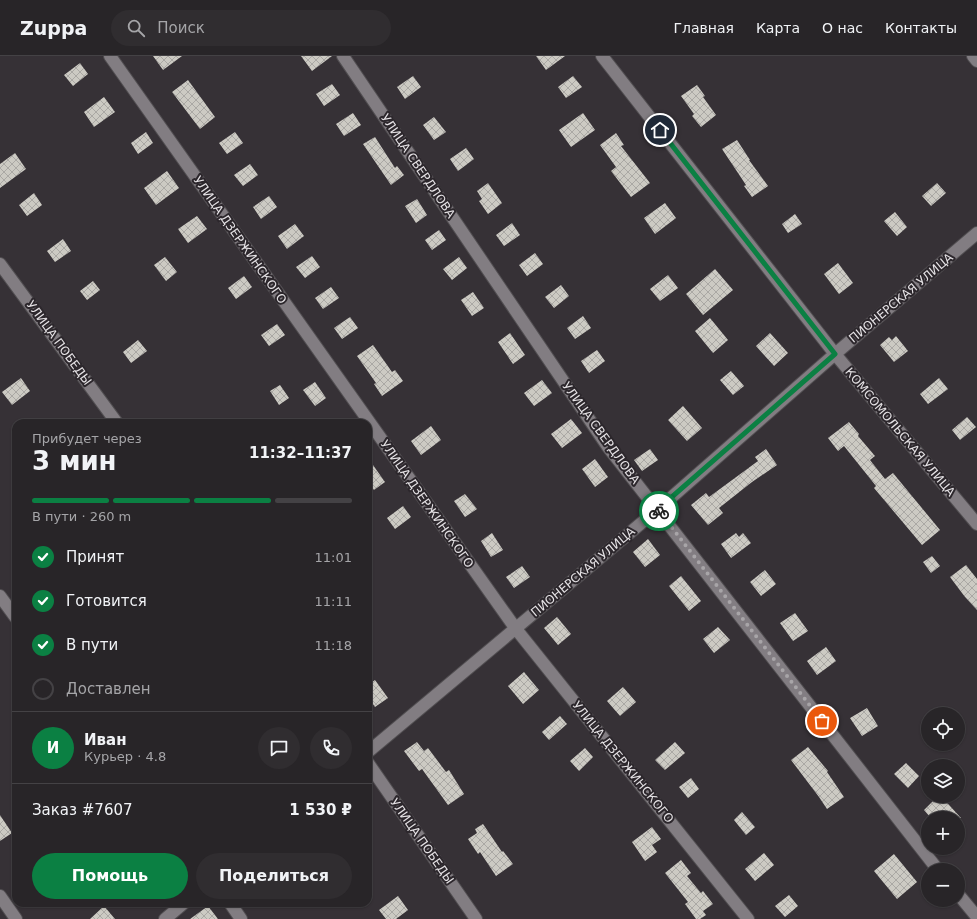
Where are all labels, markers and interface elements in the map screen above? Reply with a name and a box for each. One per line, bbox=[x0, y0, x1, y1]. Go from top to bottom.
search box bbox=[111, 10, 391, 46]
text: Zuppa bbox=[20, 17, 87, 39]
icon: search bbox=[125, 17, 147, 39]
text: Поиск bbox=[157, 19, 205, 37]
text: Главная bbox=[673, 20, 734, 36]
text: Карта bbox=[756, 20, 800, 36]
text: О нас bbox=[822, 20, 863, 36]
text: Контакты bbox=[885, 20, 957, 36]
street label: УЛИЦА СВЕРДЛОВА bbox=[378, 111, 458, 221]
pin bbox=[643, 113, 677, 147]
icon: home bbox=[649, 119, 671, 141]
street label: УЛИЦА ДЗЕРЖИНСКОГО bbox=[191, 173, 289, 307]
street label: ПИОНЕРСКАЯ УЛИЦА bbox=[846, 250, 956, 346]
street label: УЛИЦА ПОБЕДЫ bbox=[24, 298, 94, 388]
street label: КОМСОМОЛЬСКАЯ УЛИЦА bbox=[842, 365, 958, 500]
street label: УЛИЦА СВЕРДЛОВА bbox=[559, 379, 643, 487]
text: Прибудет через bbox=[32, 431, 142, 446]
street label: УЛИЦА ДЗЕРЖИНСКОГО bbox=[378, 437, 476, 571]
text: 11:32–11:37 bbox=[249, 444, 352, 462]
text: 3 мин bbox=[32, 446, 117, 476]
courier bbox=[639, 491, 679, 531]
icon: bike bbox=[648, 500, 670, 522]
text: В пути · 260 m bbox=[32, 509, 131, 524]
street label: ПИОНЕРСКАЯ УЛИЦА bbox=[528, 524, 638, 620]
icon: check bbox=[32, 546, 54, 568]
text: Принят bbox=[66, 548, 124, 566]
text: 11:01 bbox=[315, 550, 352, 565]
icon: check bbox=[32, 590, 54, 612]
text: Готовится bbox=[66, 592, 147, 610]
text: 11:11 bbox=[315, 594, 352, 609]
icon: check bbox=[32, 634, 54, 656]
text: В пути bbox=[66, 636, 118, 654]
text: 11:18 bbox=[315, 638, 352, 653]
text: Доставлен bbox=[66, 680, 151, 698]
street label: УЛИЦА ДЗЕРЖИНСКОГО bbox=[570, 698, 676, 826]
pin bbox=[805, 704, 839, 738]
map controls bbox=[921, 707, 965, 907]
button: locate bbox=[921, 707, 965, 751]
icon: bag bbox=[811, 710, 833, 732]
button: chat bbox=[258, 727, 300, 769]
button: phone bbox=[310, 727, 352, 769]
text: Иван bbox=[84, 731, 127, 749]
text: И bbox=[47, 739, 59, 757]
text: Курьер · 4.8 bbox=[84, 749, 166, 764]
button: layers bbox=[921, 759, 965, 803]
street label: УЛИЦА ПОБЕДЫ bbox=[387, 796, 457, 886]
text: Заказ #7607 bbox=[32, 801, 133, 819]
text: 1 530 ₽ bbox=[289, 801, 352, 819]
button: + bbox=[921, 811, 965, 855]
button: Помощь bbox=[32, 853, 188, 899]
button: Поделиться bbox=[196, 853, 352, 899]
button: − bbox=[921, 863, 965, 907]

